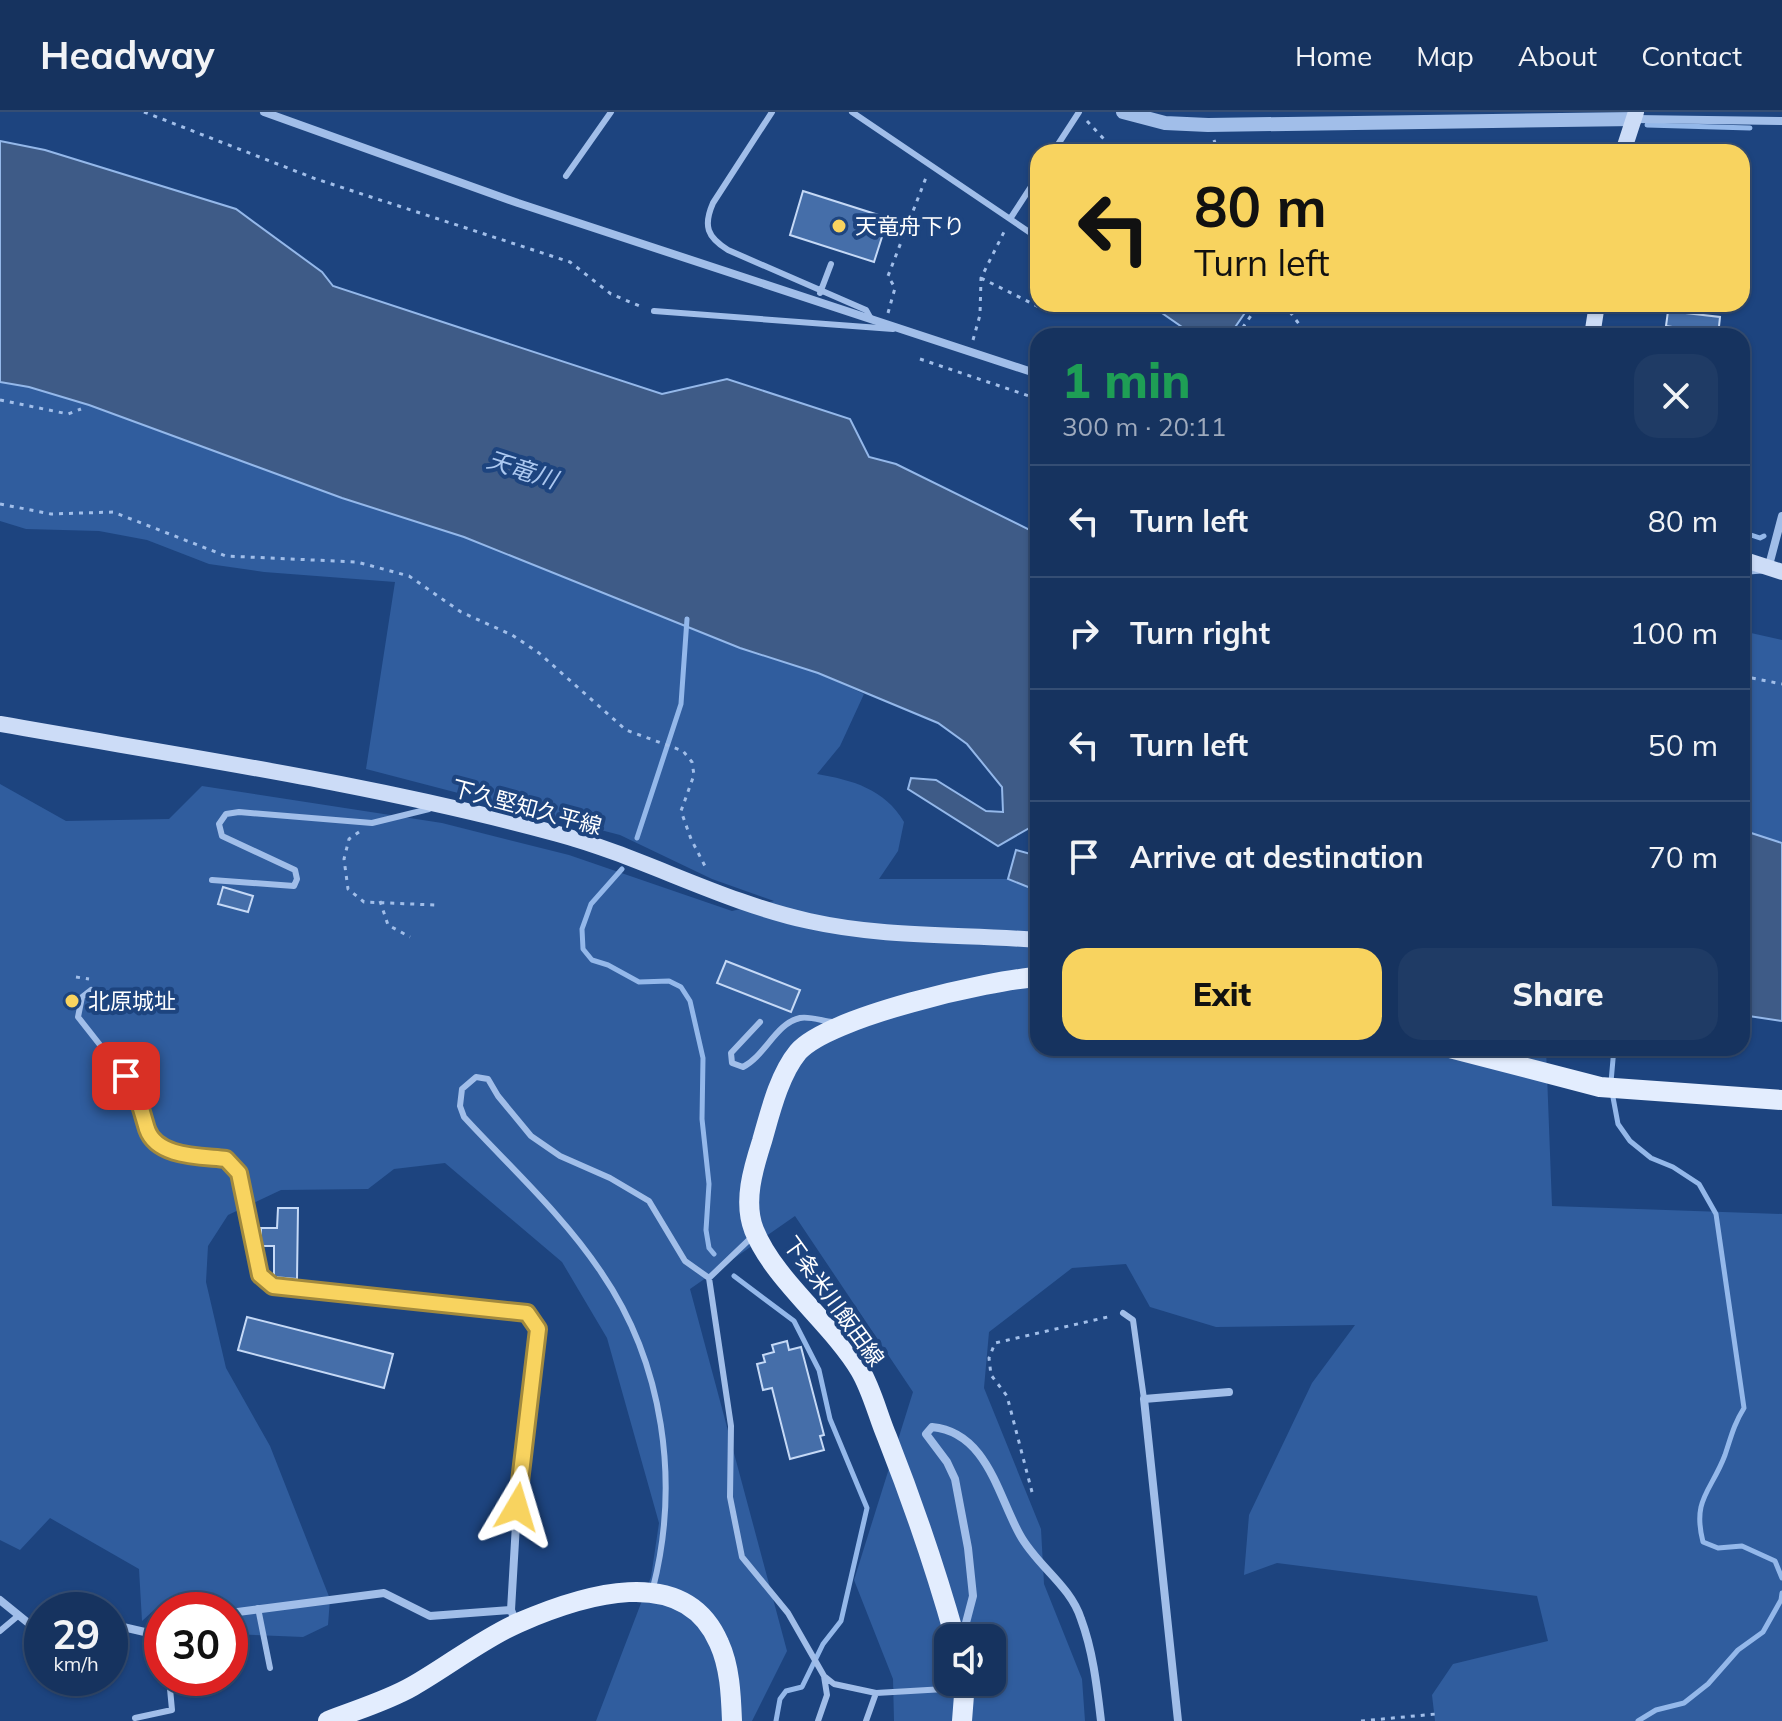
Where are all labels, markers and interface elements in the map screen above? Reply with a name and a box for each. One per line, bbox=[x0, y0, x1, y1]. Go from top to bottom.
text: Headway bbox=[40, 31, 215, 79]
text: Home bbox=[1295, 38, 1372, 73]
text: Map bbox=[1416, 38, 1474, 73]
text: About bbox=[1518, 38, 1597, 73]
text: Contact bbox=[1641, 38, 1742, 73]
text: 80 m bbox=[1194, 171, 1327, 241]
icon: left bbox=[1062, 176, 1166, 280]
place label: 天竜舟下り bbox=[855, 212, 965, 240]
marker: 天竜舟下り bbox=[830, 217, 848, 235]
text: Turn left bbox=[1194, 240, 1330, 285]
text: 1 min bbox=[1062, 350, 1191, 410]
button: close bbox=[1634, 354, 1718, 438]
text: 300 m · 20:11 bbox=[1062, 410, 1226, 443]
water label: 天竜川 bbox=[483, 444, 564, 495]
icon: left bbox=[1062, 499, 1106, 543]
text: Turn left bbox=[1130, 502, 1248, 540]
text: 80 m bbox=[1648, 502, 1718, 540]
icon: right bbox=[1062, 611, 1106, 655]
text: Turn right bbox=[1130, 614, 1270, 652]
text: 100 m bbox=[1630, 614, 1718, 652]
icon: left bbox=[1062, 723, 1106, 767]
text: Turn left bbox=[1130, 726, 1248, 764]
text: 50 m bbox=[1648, 726, 1718, 764]
street label: 下久堅知久平線 bbox=[449, 774, 605, 840]
icon: arrive bbox=[1062, 835, 1106, 879]
text: Arrive at destination bbox=[1130, 838, 1424, 876]
text: 70 m bbox=[1648, 838, 1718, 876]
button: Exit bbox=[1062, 948, 1382, 1040]
button: Share bbox=[1398, 948, 1718, 1040]
place label: 北原城址 bbox=[88, 987, 176, 1015]
marker: 北原城址 bbox=[63, 992, 81, 1010]
pin bbox=[92, 1042, 160, 1110]
icon: arrive bbox=[104, 1054, 148, 1098]
street label: 下条米川飯田線 bbox=[777, 1230, 891, 1372]
position arrow bbox=[475, 1465, 559, 1549]
speed limit sign: 30 bbox=[144, 1592, 248, 1696]
text: 29 bbox=[52, 1609, 100, 1659]
map controls bbox=[934, 1624, 1006, 1696]
button: sound bbox=[934, 1624, 1006, 1696]
text: km/h bbox=[53, 1651, 99, 1676]

